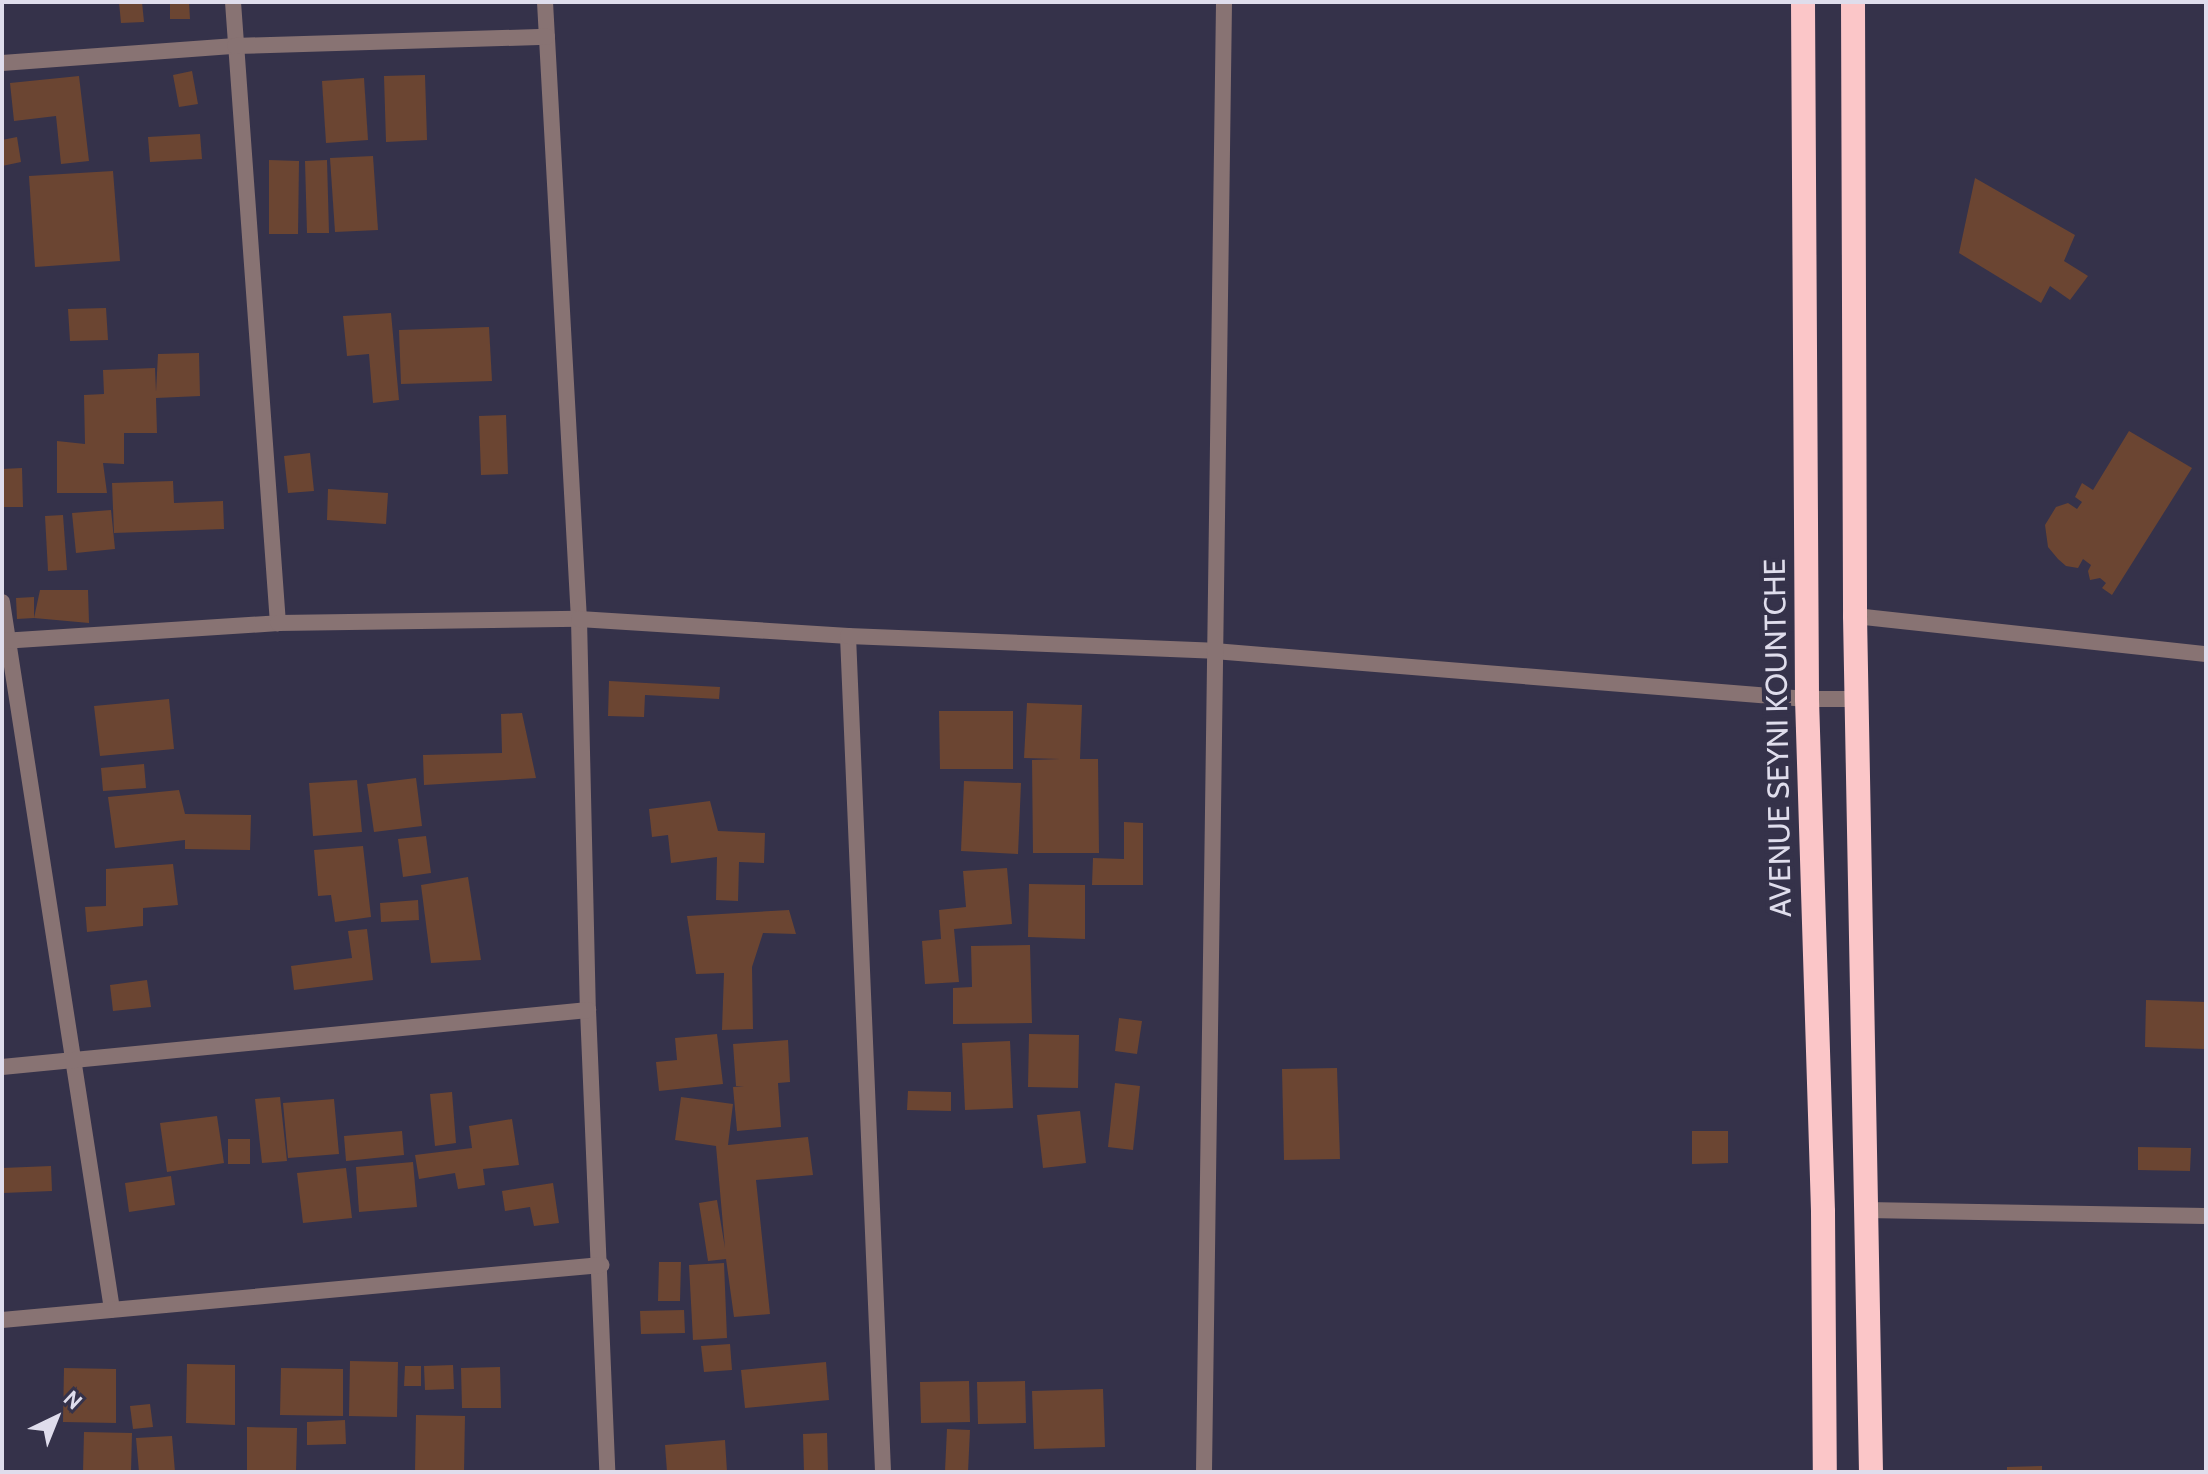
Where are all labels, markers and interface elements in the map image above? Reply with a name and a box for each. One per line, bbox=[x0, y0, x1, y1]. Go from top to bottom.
street label: AVENUE SEYNI KOUNTCHE bbox=[1757, 558, 1799, 918]
north arrow bbox=[16, 1378, 96, 1458]
text: N bbox=[58, 1385, 88, 1415]

